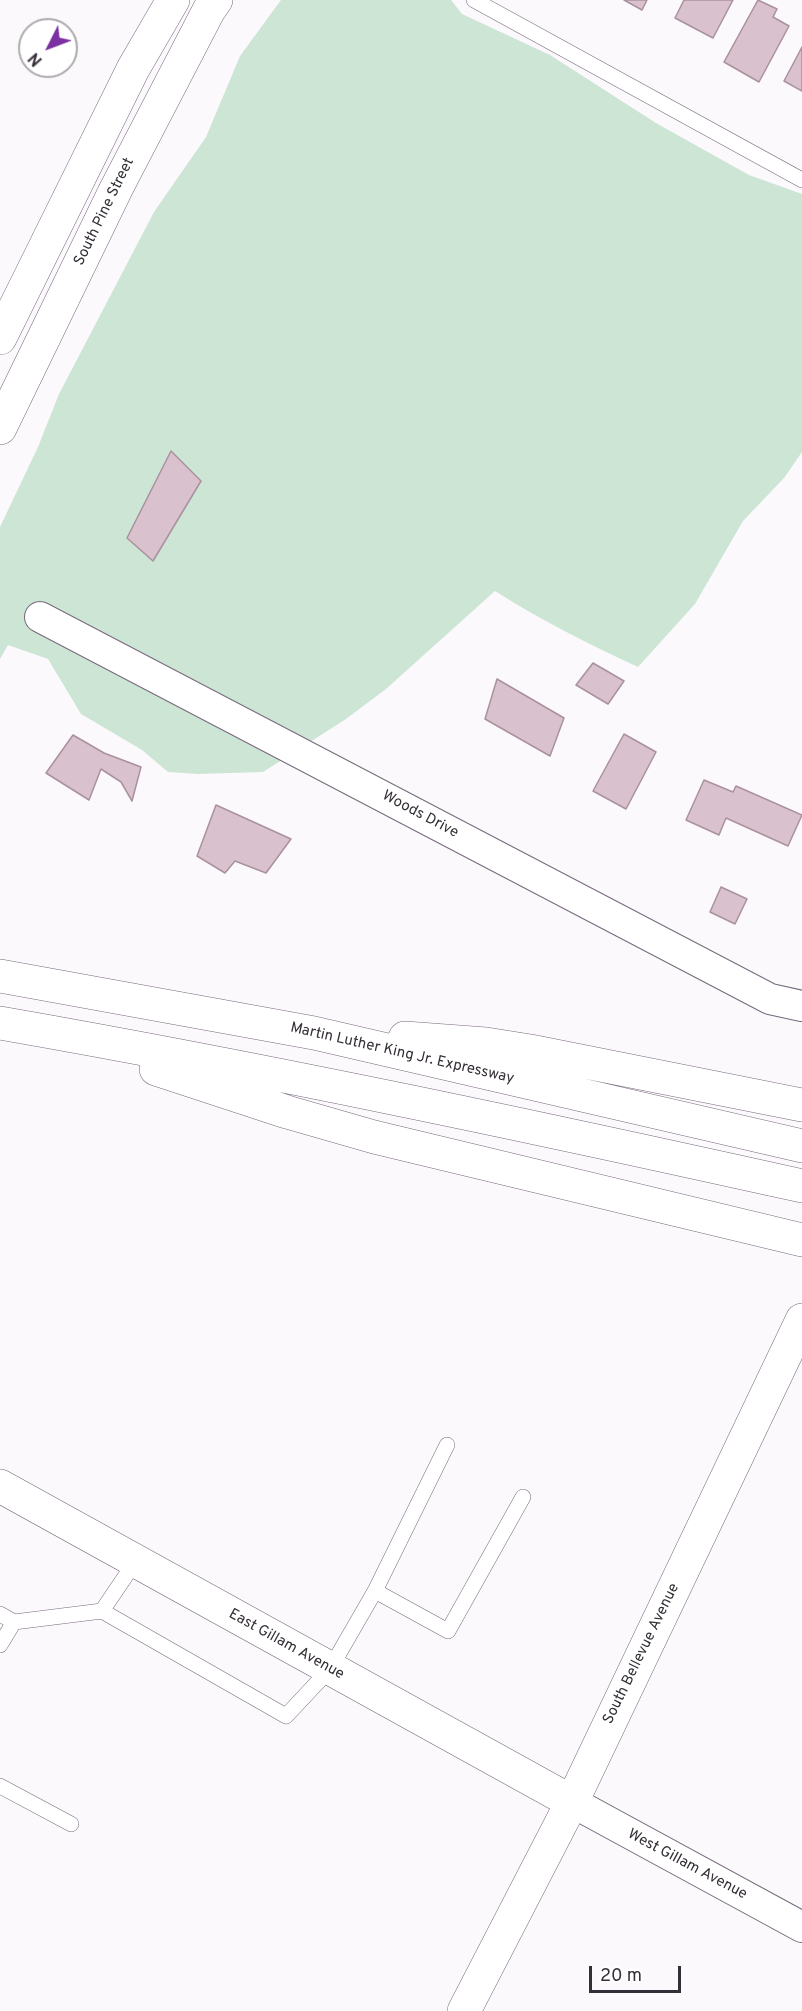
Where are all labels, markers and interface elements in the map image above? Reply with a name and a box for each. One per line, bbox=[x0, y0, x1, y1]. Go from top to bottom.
north arrow bbox=[18, 18, 78, 78]
text: N bbox=[25, 48, 47, 70]
street label: South Pine Street bbox=[71, 155, 139, 269]
street label: Woods Drive bbox=[379, 787, 461, 843]
street label: Martin Luther King Jr. Expressway bbox=[288, 1019, 516, 1089]
street label: South Bellevue Avenue bbox=[600, 1581, 684, 1727]
street label: East Gillam Avenue bbox=[225, 1606, 347, 1684]
street label: West Gillam Avenue bbox=[624, 1826, 750, 1904]
scale bar bbox=[592, 1954, 684, 1992]
text: 20 m bbox=[600, 1965, 642, 1988]

